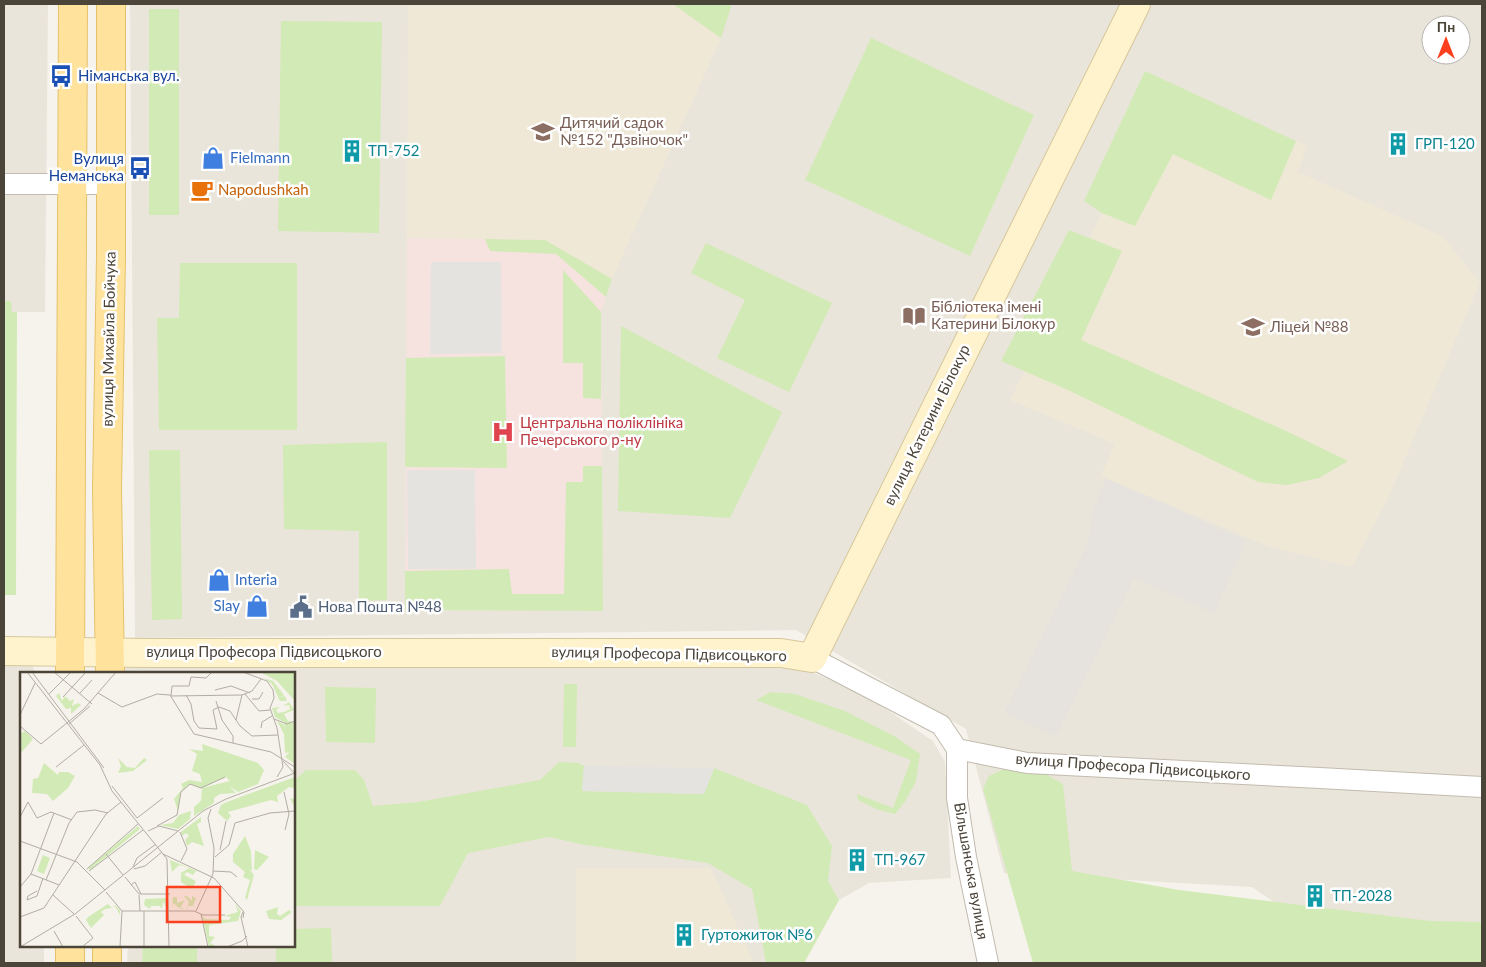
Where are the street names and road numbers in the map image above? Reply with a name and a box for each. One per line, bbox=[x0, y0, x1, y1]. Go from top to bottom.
street label: вулиця Михайла Бойчука bbox=[97, 251, 119, 427]
street label: вулиця Катерини Білокур bbox=[879, 341, 973, 508]
street label: вулиця Професора Підвисоцького bbox=[146, 642, 382, 660]
street label: вулиця Професора Підвисоцького bbox=[551, 642, 787, 664]
street label: вулиця Професора Підвисоцького bbox=[1015, 749, 1251, 783]
street label: Вільшанська вулиця bbox=[951, 801, 993, 941]

